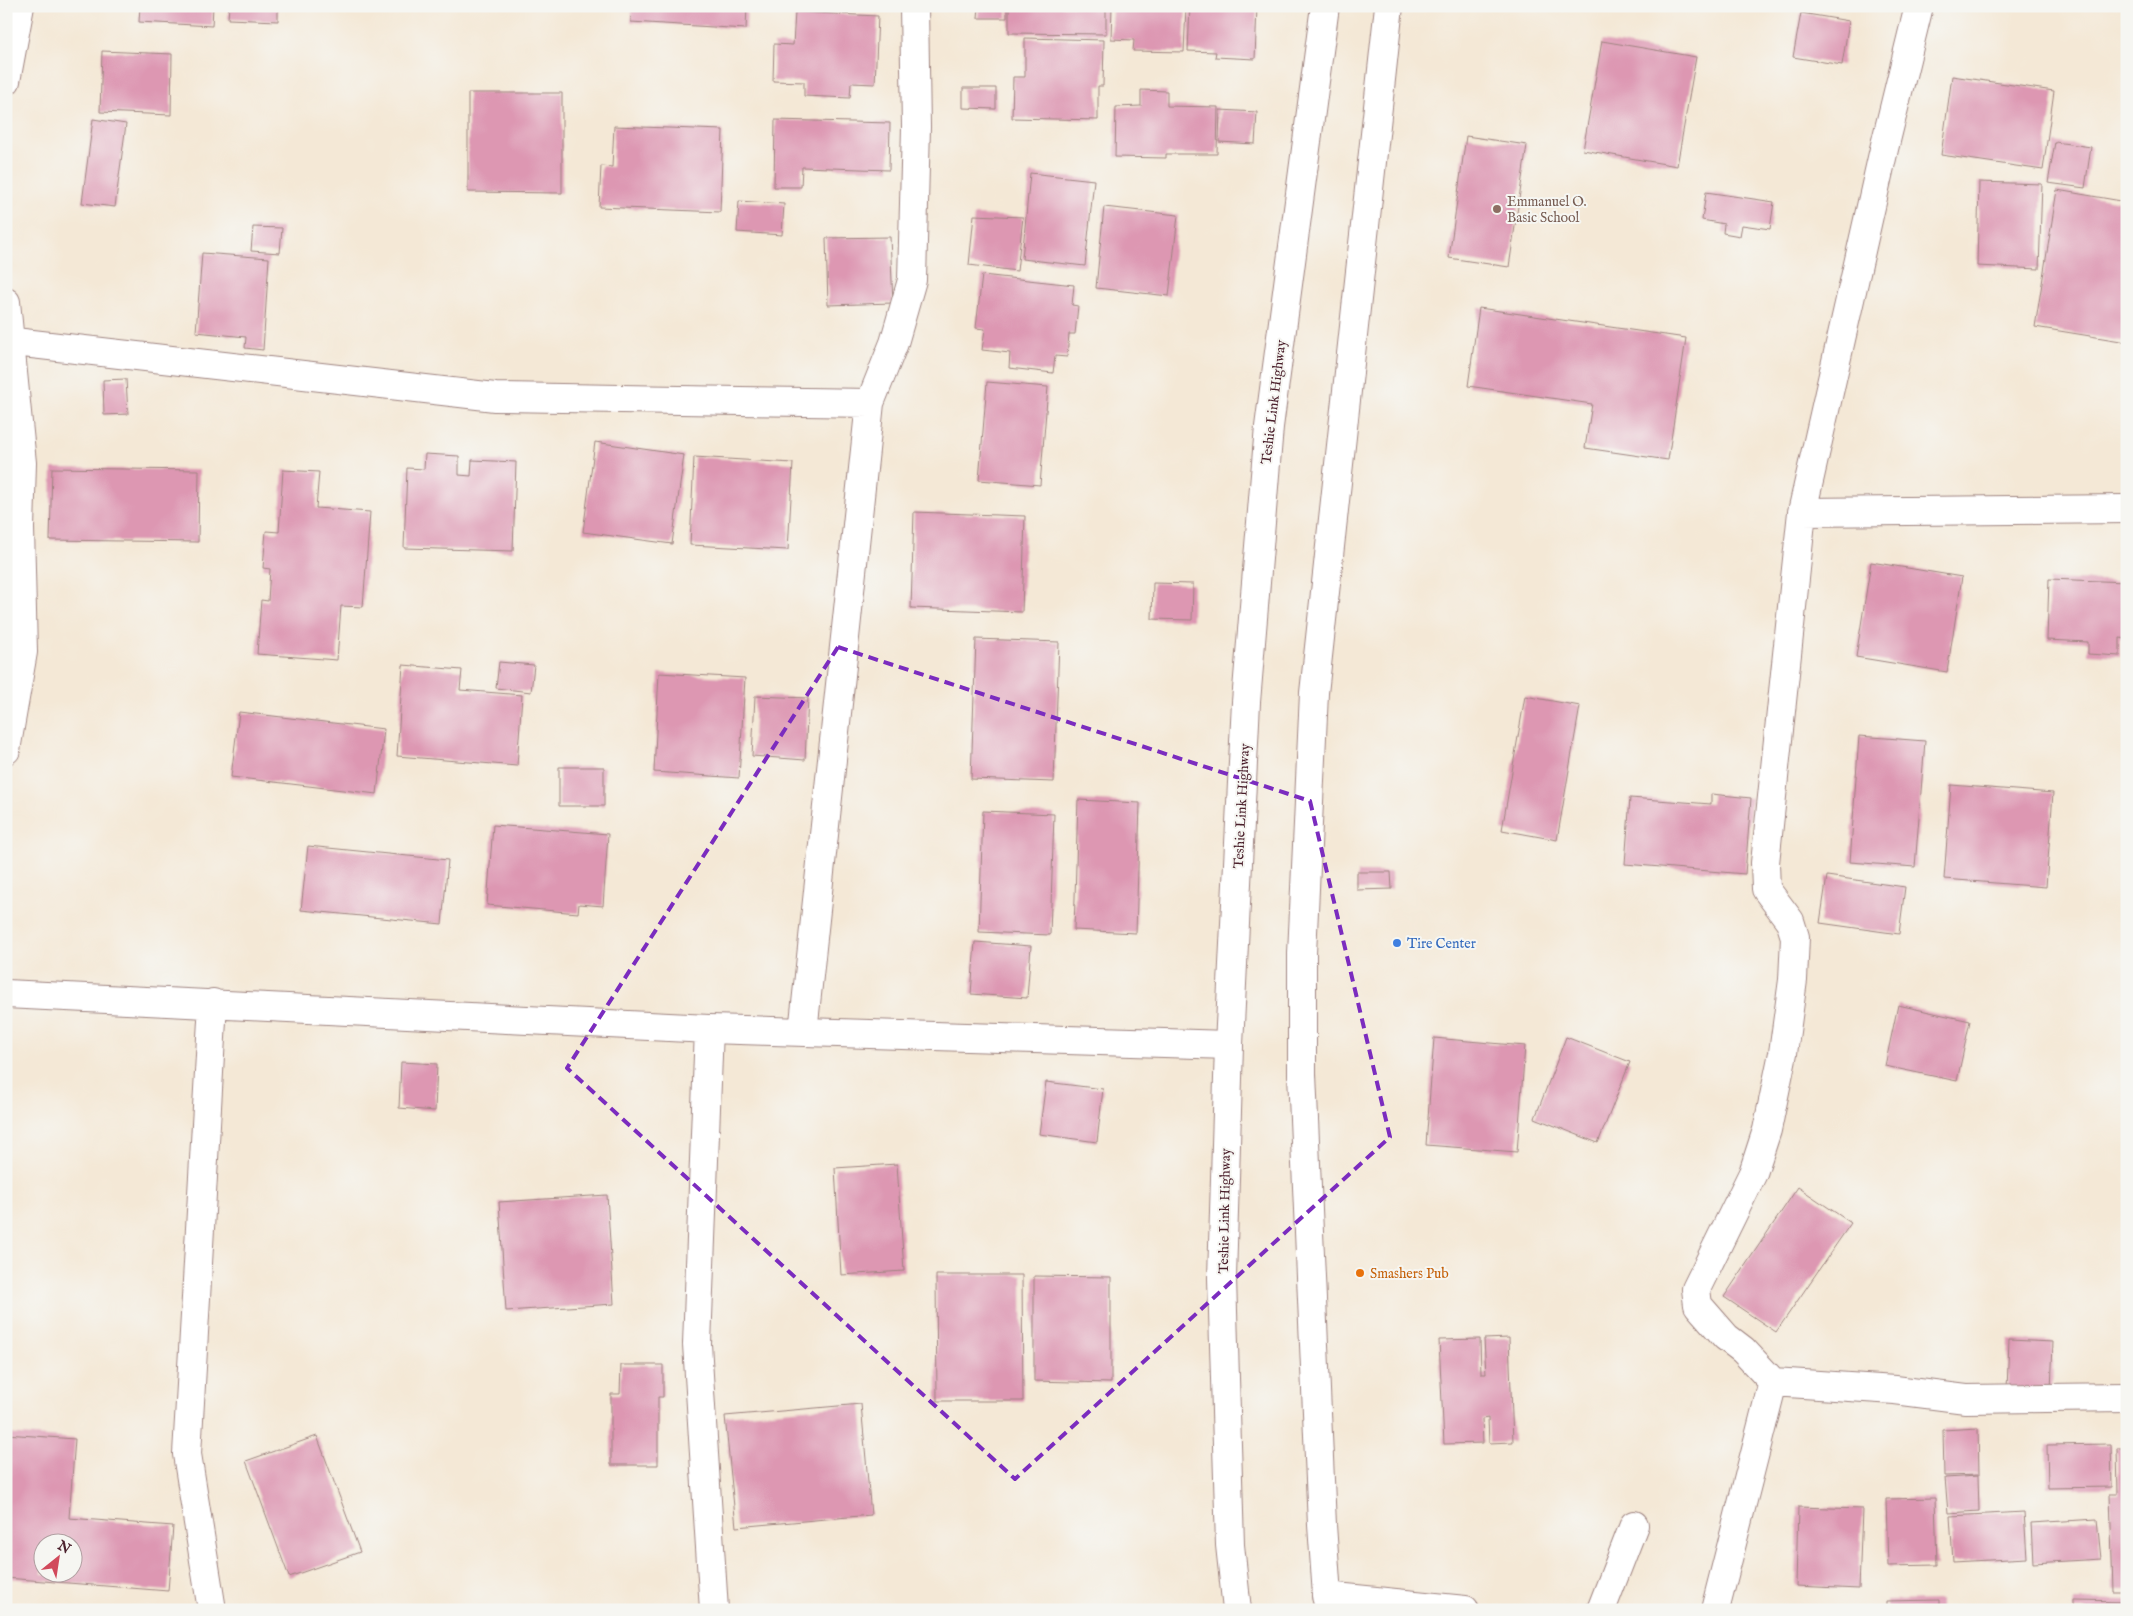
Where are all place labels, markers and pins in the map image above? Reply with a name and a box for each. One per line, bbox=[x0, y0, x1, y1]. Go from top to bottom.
place label: Emmanuel O. Basic School bbox=[1507, 193, 1587, 227]
marker: Emmanuel O. Basic School bbox=[1491, 203, 1503, 215]
place label: Tire Center bbox=[1407, 935, 1476, 953]
marker: Tire Center bbox=[1391, 937, 1403, 949]
place label: Smashers Pub bbox=[1370, 1265, 1449, 1283]
marker: Smashers Pub bbox=[1354, 1267, 1366, 1279]

